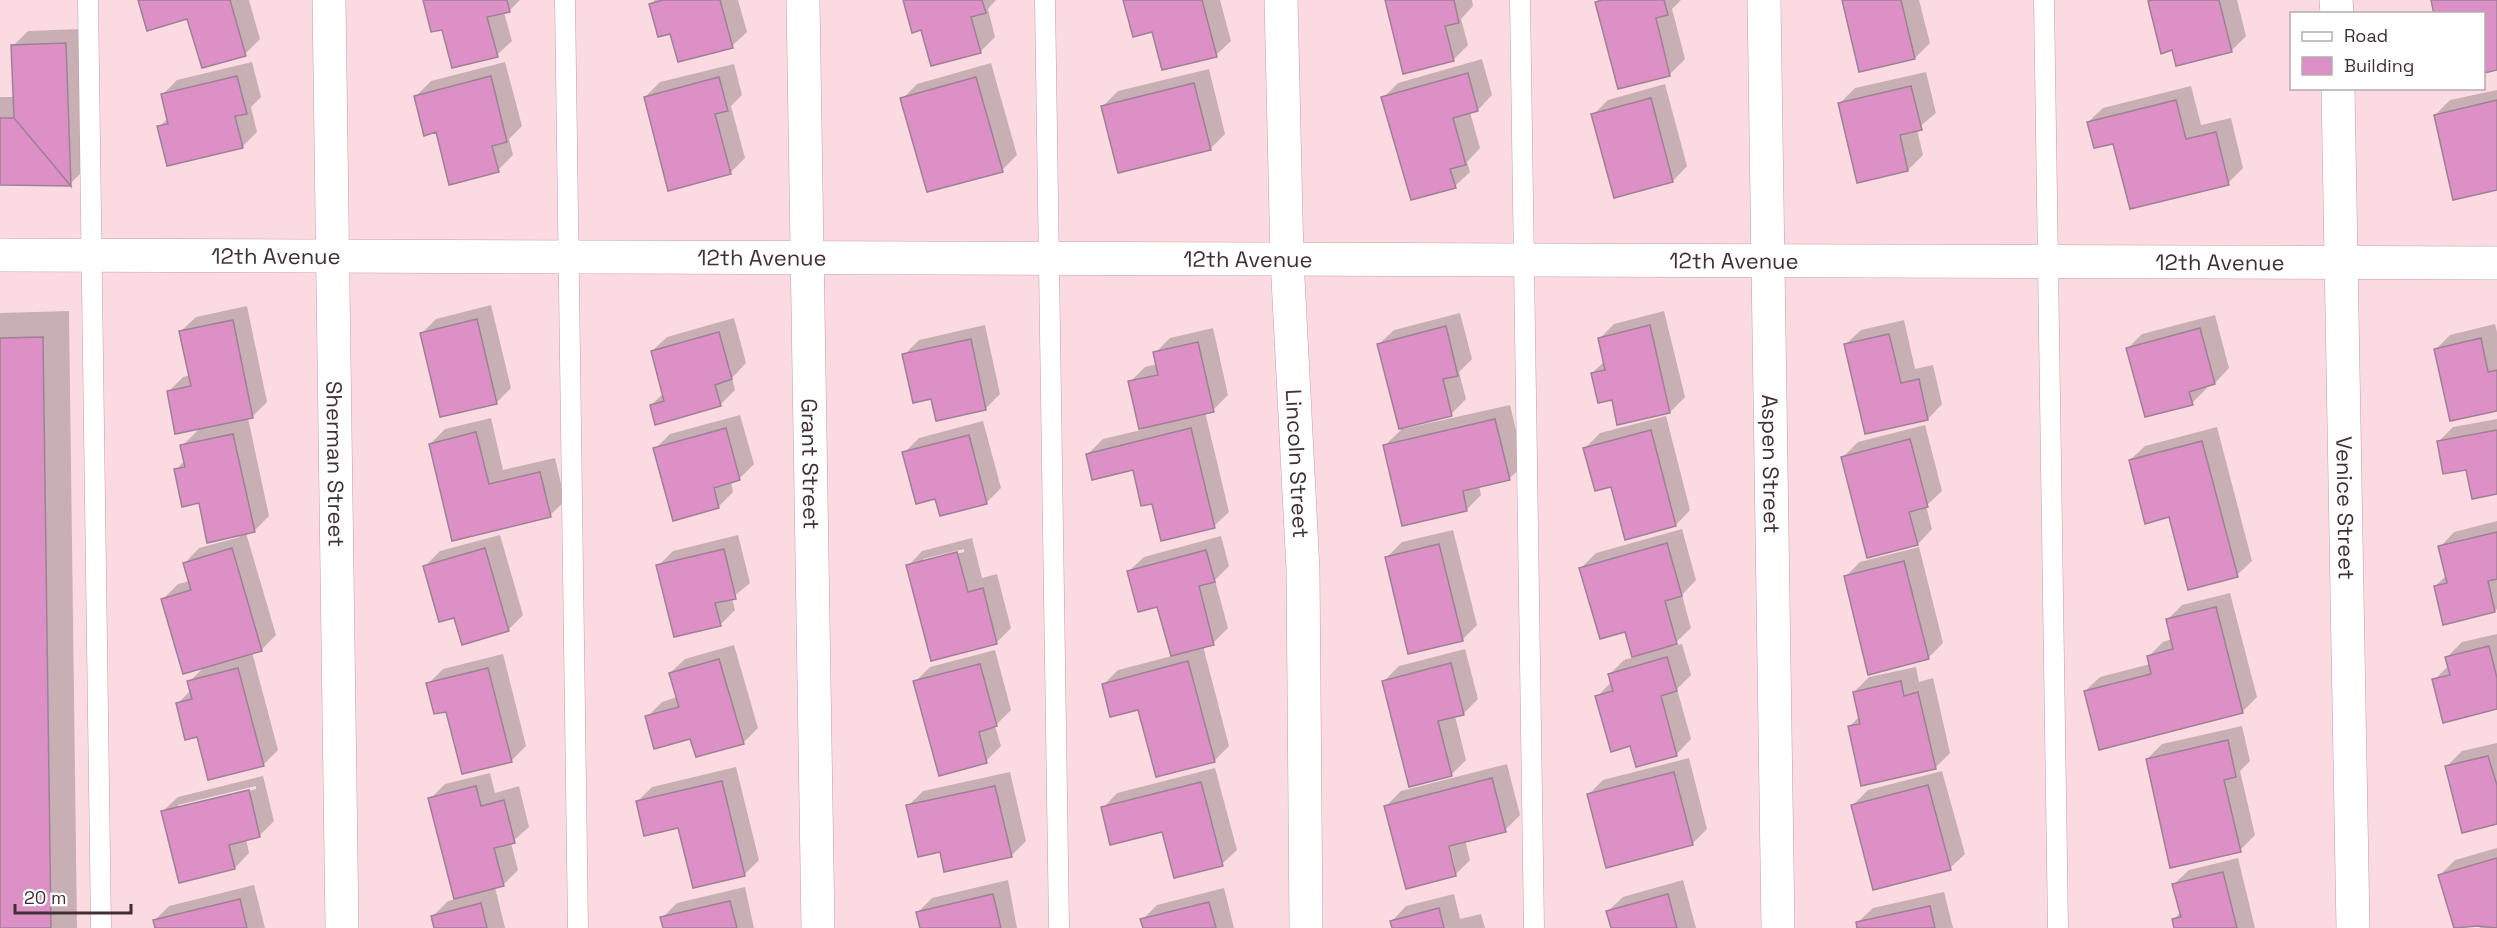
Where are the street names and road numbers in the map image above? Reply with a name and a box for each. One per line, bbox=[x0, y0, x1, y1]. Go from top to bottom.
street label: 12th Avenue bbox=[211, 242, 341, 270]
street label: 12th Avenue bbox=[697, 243, 827, 272]
street label: 12th Avenue bbox=[1183, 245, 1313, 273]
street label: 12th Avenue bbox=[1669, 246, 1799, 275]
street label: 12th Avenue bbox=[2155, 248, 2285, 276]
street label: Sherman Street bbox=[320, 381, 351, 547]
street label: Lincoln Street bbox=[1280, 388, 1315, 539]
street label: Aspen Street bbox=[1756, 394, 1786, 534]
street label: Grant Street bbox=[795, 398, 826, 530]
street label: Venice Street bbox=[2330, 436, 2361, 580]

